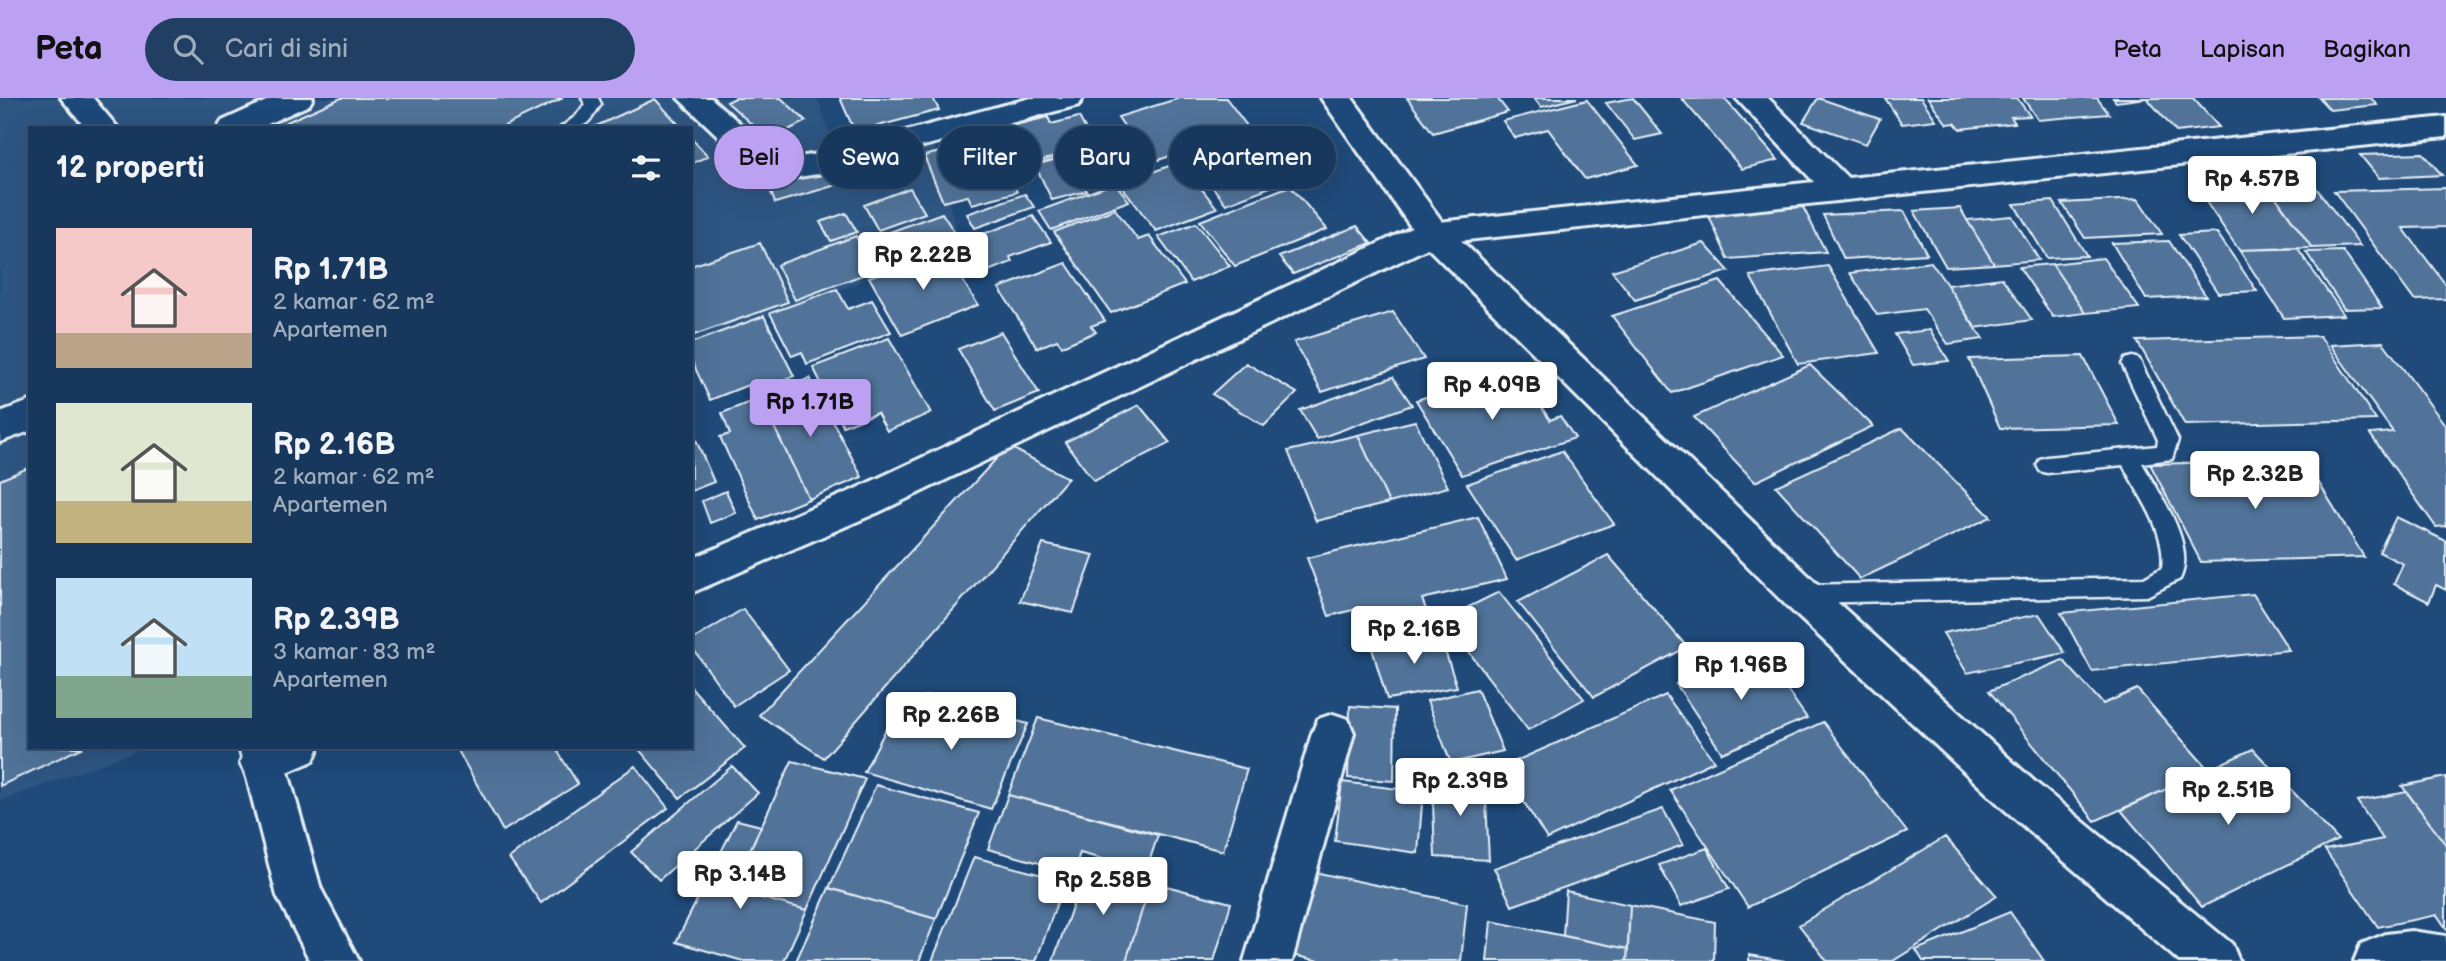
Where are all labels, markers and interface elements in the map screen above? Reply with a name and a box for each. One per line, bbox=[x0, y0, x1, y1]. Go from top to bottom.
search box bbox=[145, 18, 635, 81]
text: Peta bbox=[35, 29, 103, 69]
icon: search bbox=[169, 30, 207, 68]
text: Cari di sini bbox=[225, 34, 348, 65]
text: Peta bbox=[2113, 35, 2162, 64]
text: Lapisan bbox=[2200, 35, 2285, 64]
text: Bagikan bbox=[2323, 35, 2411, 64]
chip: Beli bbox=[714, 126, 804, 189]
chip: Sewa bbox=[818, 126, 924, 189]
chip: Filter bbox=[938, 126, 1041, 189]
chip: Baru bbox=[1055, 126, 1155, 189]
chip: Apartemen bbox=[1169, 126, 1336, 189]
icon: filters bbox=[627, 149, 665, 187]
text: 12 properti bbox=[56, 150, 205, 186]
pin: Rp 4.57B bbox=[2180, 156, 2324, 216]
text: Rp 4.57B bbox=[2204, 165, 2300, 193]
pin: Rp 2.22B bbox=[851, 232, 995, 292]
text: Rp 2.22B bbox=[874, 241, 972, 269]
text: Rp 1.71B bbox=[273, 252, 388, 288]
icon: home bbox=[112, 256, 196, 340]
text: 2 kamar · 62 m² bbox=[273, 288, 435, 316]
text: Apartemen bbox=[273, 316, 388, 344]
pin: Rp 4.09B bbox=[1420, 362, 1564, 422]
text: Rp 4.09B bbox=[1443, 371, 1541, 399]
pin: Rp 1.71B bbox=[738, 380, 882, 439]
text: Rp 1.71B bbox=[766, 388, 854, 416]
text: Rp 2.16B bbox=[273, 427, 395, 463]
icon: home bbox=[112, 431, 196, 515]
pin: Rp 2.32B bbox=[2183, 452, 2327, 511]
text: Rp 2.32B bbox=[2206, 460, 2304, 488]
text: 2 kamar · 62 m² bbox=[273, 463, 435, 491]
text: Apartemen bbox=[273, 491, 388, 519]
text: Rp 2.39B bbox=[273, 602, 400, 638]
icon: home bbox=[112, 606, 196, 690]
pin: Rp 2.16B bbox=[1342, 606, 1486, 666]
text: Rp 2.16B bbox=[1367, 615, 1461, 643]
text: 3 kamar · 83 m² bbox=[273, 638, 435, 666]
pin: Rp 1.96B bbox=[1669, 642, 1813, 702]
text: Rp 1.96B bbox=[1694, 651, 1788, 679]
text: Apartemen bbox=[273, 666, 388, 694]
pin: Rp 2.26B bbox=[879, 692, 1023, 752]
text: Rp 2.26B bbox=[902, 701, 1000, 729]
pin: Rp 2.39B bbox=[1388, 758, 1532, 818]
text: Rp 2.39B bbox=[1411, 767, 1509, 795]
pin: Rp 2.51B bbox=[2156, 768, 2300, 827]
text: Rp 2.51B bbox=[2181, 776, 2275, 804]
pin: Rp 3.14B bbox=[668, 852, 812, 911]
pin: Rp 2.58B bbox=[1031, 858, 1175, 917]
text: Rp 3.14B bbox=[693, 860, 787, 888]
text: Rp 2.58B bbox=[1054, 866, 1152, 894]

